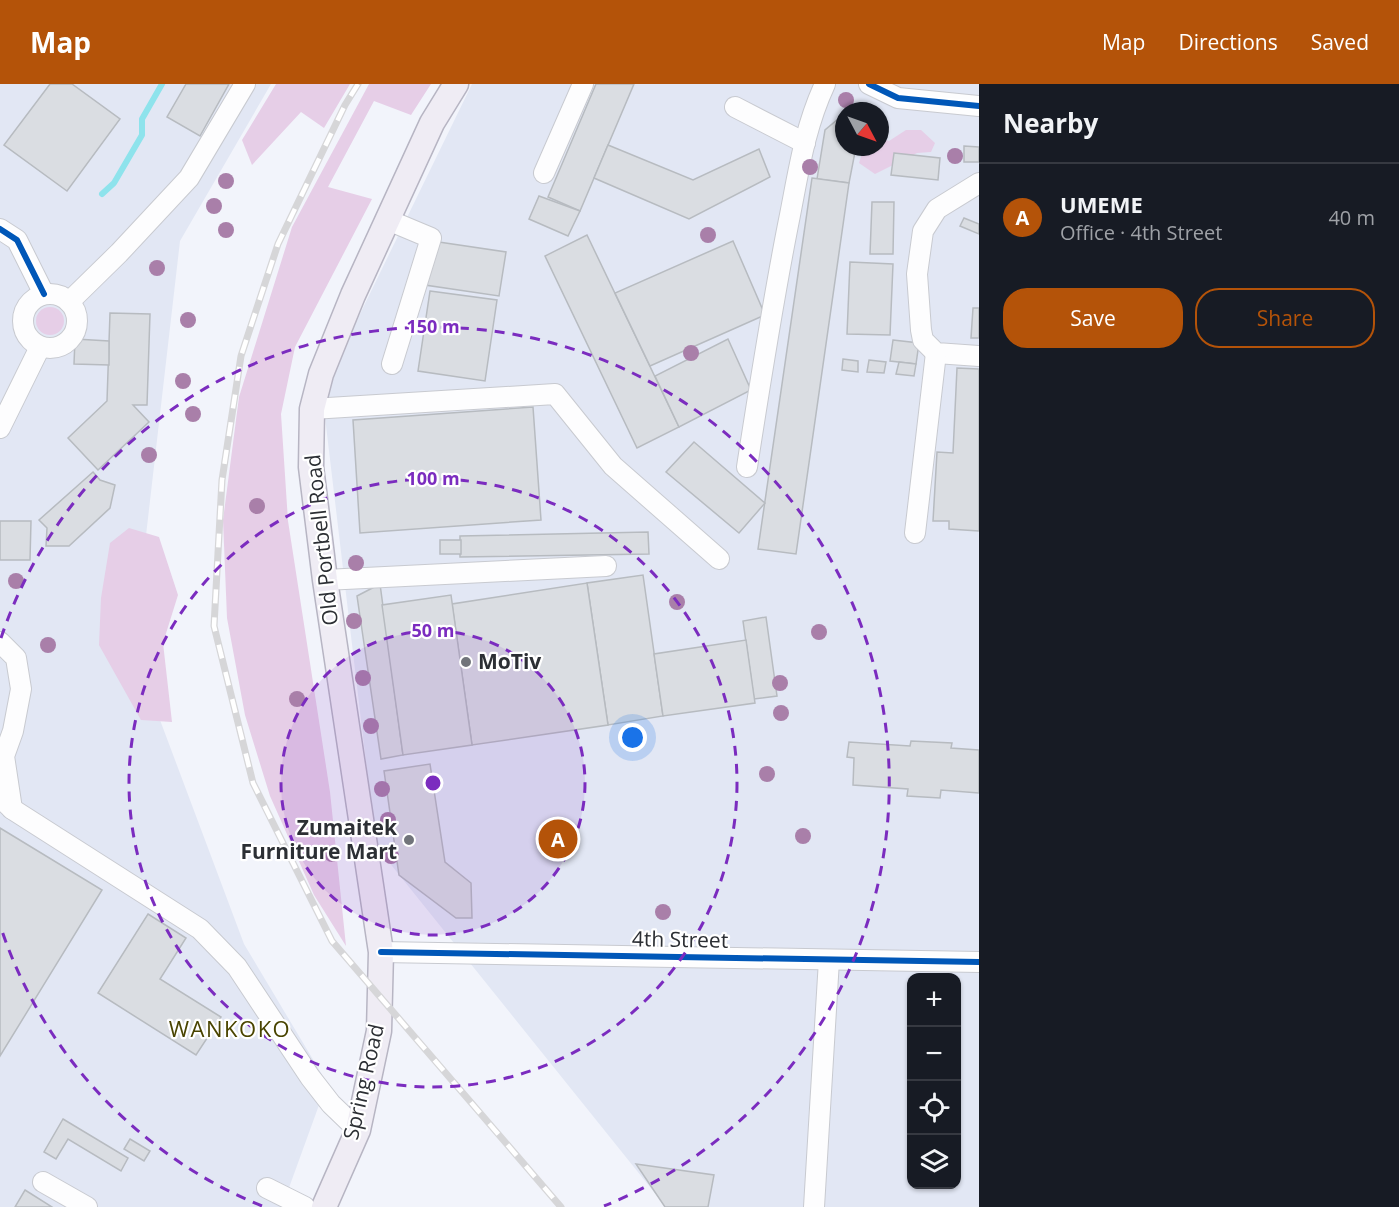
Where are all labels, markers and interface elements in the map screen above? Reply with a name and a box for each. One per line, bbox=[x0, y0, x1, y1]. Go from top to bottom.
text: Map bbox=[30, 23, 91, 61]
text: Map bbox=[1102, 28, 1145, 56]
text: Directions bbox=[1178, 28, 1278, 56]
text: Saved bbox=[1311, 28, 1369, 56]
north arrow bbox=[835, 102, 889, 156]
text: Nearby bbox=[1003, 105, 1098, 141]
text: UMEME bbox=[1060, 189, 1143, 219]
text: A bbox=[1016, 204, 1029, 231]
text: 40 m bbox=[1328, 204, 1375, 231]
text: Office · 4th Street bbox=[1060, 219, 1222, 246]
button: Save bbox=[1003, 288, 1183, 348]
button: Share bbox=[1195, 288, 1375, 348]
text: 150 m bbox=[406, 314, 460, 338]
street label: Old Portbell Road bbox=[298, 453, 344, 627]
text: 100 m bbox=[406, 466, 460, 490]
text: 50 m bbox=[412, 618, 454, 642]
place label: MoTiv bbox=[478, 647, 541, 675]
marker: MoTiv bbox=[459, 655, 473, 669]
your location bbox=[618, 723, 647, 752]
centre of rings bbox=[423, 773, 443, 793]
place label: Zumaitek Furniture Mart bbox=[240, 813, 398, 865]
pin: A bbox=[538, 816, 578, 861]
marker: Zumaitek Furniture Mart bbox=[402, 833, 416, 847]
street label: 4th Street bbox=[632, 924, 728, 954]
map controls bbox=[907, 973, 961, 1189]
button: + bbox=[907, 973, 961, 1027]
district label: WANKOKO bbox=[169, 1013, 291, 1043]
street label: Spring Road bbox=[336, 1021, 390, 1142]
button: − bbox=[907, 1027, 961, 1081]
button: locate bbox=[907, 1081, 961, 1135]
button: layers bbox=[907, 1135, 961, 1189]

